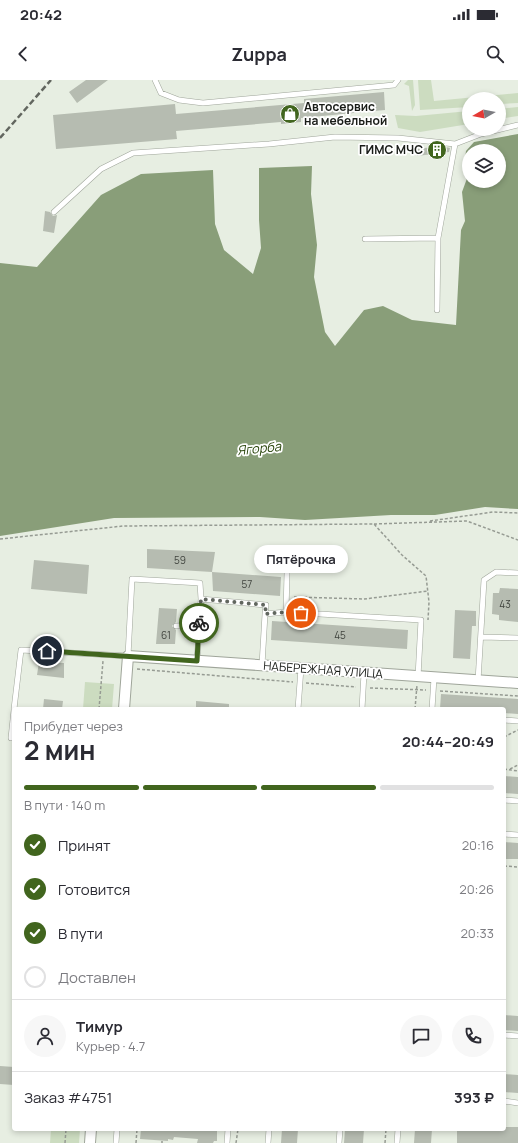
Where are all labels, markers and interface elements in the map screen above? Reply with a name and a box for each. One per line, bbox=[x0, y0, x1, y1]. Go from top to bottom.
text: 20:42 bbox=[20, 4, 62, 25]
text: Zuppa bbox=[231, 42, 287, 66]
icon: back bbox=[12, 43, 34, 65]
icon: search bbox=[484, 43, 506, 65]
north arrow bbox=[462, 92, 506, 136]
map controls bbox=[462, 92, 506, 188]
place label: Автосервис на мебельной bbox=[304, 98, 387, 129]
shop icon: Автосервис на мебельной bbox=[279, 103, 301, 125]
building icon: ГИМС МЧС bbox=[426, 139, 448, 161]
place label: ГИМС МЧС bbox=[359, 141, 423, 158]
button: layers bbox=[462, 144, 506, 188]
water label: Ягорба bbox=[236, 437, 283, 459]
callout: Пятёрочка bbox=[254, 545, 348, 573]
text: Пятёрочка bbox=[266, 550, 336, 568]
house number: 59 bbox=[174, 553, 186, 567]
house number: 57 bbox=[242, 577, 252, 591]
pin bbox=[284, 596, 318, 630]
house number: 43 bbox=[499, 597, 511, 611]
icon: bag bbox=[290, 602, 312, 624]
courier bbox=[179, 603, 219, 643]
icon: bike bbox=[188, 612, 210, 634]
house number: 61 bbox=[161, 628, 171, 642]
house number: 45 bbox=[334, 628, 346, 642]
pin bbox=[30, 634, 64, 668]
icon: home bbox=[36, 640, 58, 662]
street label: НАБЕРЕЖНАЯ УЛИЦА bbox=[263, 657, 384, 682]
text: Прибудет через bbox=[24, 717, 123, 735]
text: 20:44–20:49 bbox=[402, 731, 494, 752]
text: 2 мин bbox=[24, 732, 96, 768]
text: В пути · 140 m bbox=[24, 796, 105, 814]
icon: check bbox=[24, 834, 46, 856]
text: Принят bbox=[58, 835, 111, 856]
text: 20:16 bbox=[462, 836, 494, 854]
icon: check bbox=[24, 878, 46, 900]
text: Готовится bbox=[58, 879, 130, 900]
text: 20:26 bbox=[459, 880, 494, 898]
icon: check bbox=[24, 922, 46, 944]
text: В пути bbox=[58, 923, 103, 944]
text: 20:33 bbox=[460, 924, 494, 942]
text: Доставлен bbox=[58, 967, 136, 988]
button: person bbox=[24, 1015, 66, 1057]
button: chat bbox=[400, 1015, 442, 1057]
button: phone bbox=[452, 1015, 494, 1057]
text: Тимур bbox=[76, 1016, 123, 1037]
text: Курьер · 4.7 bbox=[76, 1037, 145, 1055]
text: Заказ #4751 bbox=[24, 1087, 112, 1108]
text: 393 ₽ bbox=[454, 1087, 494, 1108]

